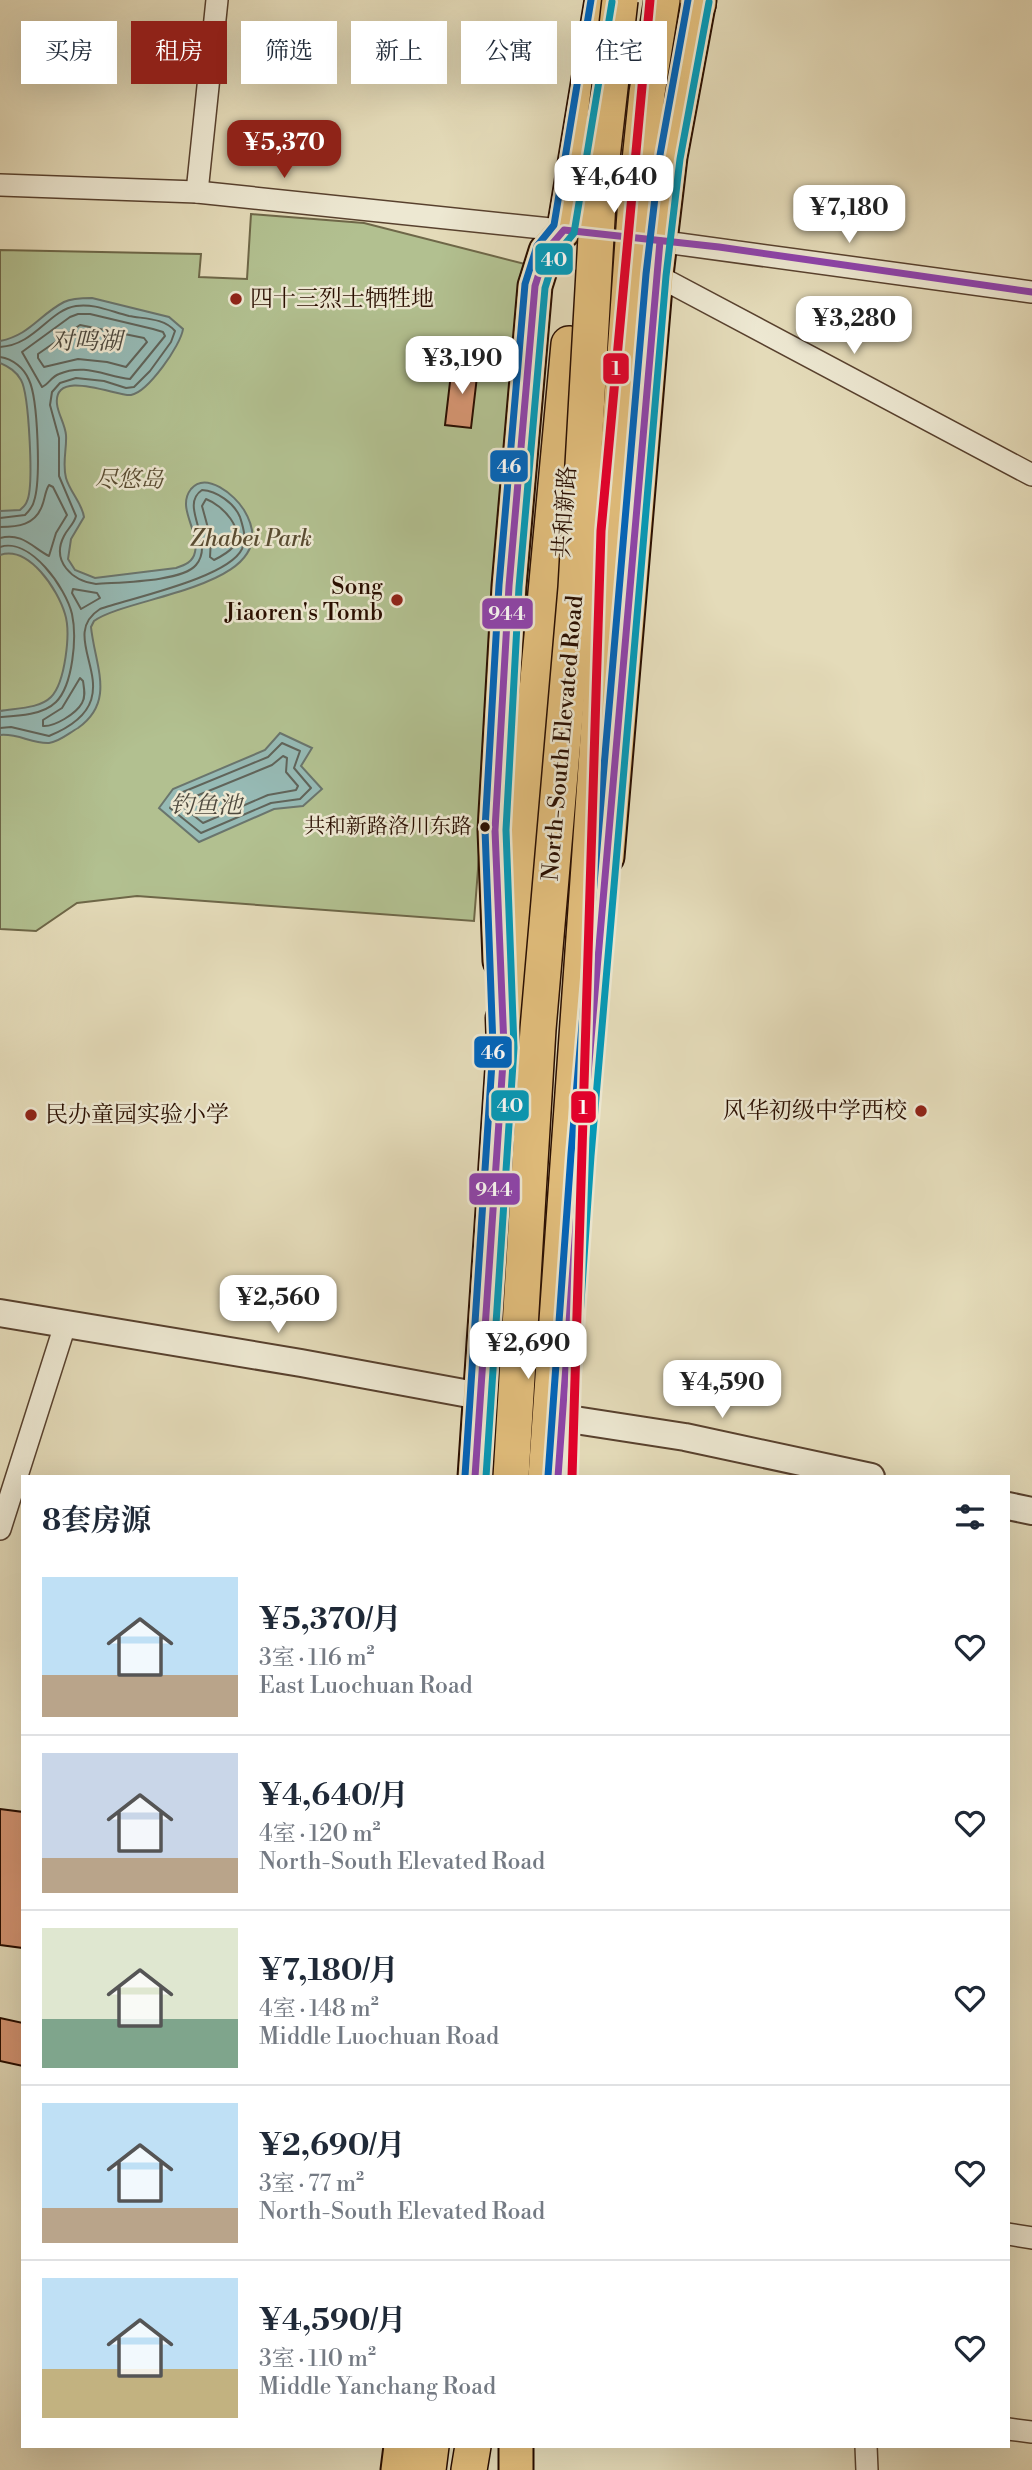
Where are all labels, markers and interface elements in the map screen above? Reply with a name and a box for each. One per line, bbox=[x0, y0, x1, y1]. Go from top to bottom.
chip: 买房 bbox=[21, 21, 117, 84]
chip: 租房 bbox=[131, 21, 227, 84]
chip: 筛选 bbox=[241, 21, 337, 84]
chip: 新上 bbox=[351, 21, 447, 84]
chip: 公寓 bbox=[461, 21, 557, 84]
chip: 住宅 bbox=[571, 21, 667, 84]
pin: ¥5,370 bbox=[227, 120, 341, 180]
text: ¥5,370 bbox=[243, 129, 325, 157]
pin: ¥4,640 bbox=[557, 156, 671, 215]
text: ¥4,640 bbox=[570, 164, 658, 192]
pin: ¥7,180 bbox=[792, 186, 906, 245]
text: ¥7,180 bbox=[809, 194, 889, 222]
line badge: 40 bbox=[534, 242, 574, 276]
text: 40 bbox=[541, 248, 567, 272]
place label: 四十三烈士牺牲地 bbox=[250, 285, 434, 313]
marker: 四十三烈士牺牲地 bbox=[228, 291, 244, 307]
pin: ¥3,280 bbox=[797, 296, 911, 356]
text: ¥3,280 bbox=[812, 305, 896, 333]
water label: 对鸣湖 bbox=[50, 327, 126, 357]
pin: ¥3,190 bbox=[405, 336, 519, 396]
text: ¥3,190 bbox=[422, 345, 502, 373]
line badge: 1 bbox=[602, 352, 630, 385]
text: 1 bbox=[611, 357, 621, 381]
line badge: 46 bbox=[489, 449, 529, 483]
text: 46 bbox=[497, 455, 521, 479]
street label: 共和新路 bbox=[548, 465, 582, 559]
park label: 尽悠岛 bbox=[95, 466, 165, 494]
park label: Zhabei Park bbox=[190, 525, 312, 553]
place label: Song Jiaoren's Tomb bbox=[224, 573, 383, 627]
marker: Song Jiaoren's Tomb bbox=[389, 592, 405, 608]
street label: North-South Elevated Road bbox=[537, 594, 589, 882]
line badge: 944 bbox=[481, 597, 534, 630]
text: 944 bbox=[488, 602, 526, 626]
water label: 钓鱼池 bbox=[170, 791, 245, 821]
place label: 共和新路洛川东路 bbox=[304, 814, 472, 840]
marker: 共和新路洛川东路 bbox=[478, 820, 492, 834]
line badge: 46 bbox=[473, 1035, 513, 1069]
text: 46 bbox=[481, 1041, 505, 1065]
line badge: 40 bbox=[490, 1089, 530, 1122]
line badge: 1 bbox=[570, 1090, 597, 1124]
text: 40 bbox=[497, 1094, 523, 1118]
text: 1 bbox=[578, 1096, 588, 1120]
place label: 风华初级中学西校 bbox=[723, 1097, 907, 1125]
place label: 民办童园实验小学 bbox=[45, 1101, 229, 1129]
marker: 风华初级中学西校 bbox=[913, 1103, 929, 1119]
marker: 民办童园实验小学 bbox=[23, 1107, 39, 1123]
line badge: 944 bbox=[468, 1172, 521, 1206]
text: 944 bbox=[475, 1178, 513, 1202]
pin: ¥2,560 bbox=[221, 1276, 335, 1335]
text: ¥2,560 bbox=[236, 1284, 320, 1312]
pin: ¥2,690 bbox=[471, 1322, 585, 1381]
text: ¥2,690 bbox=[486, 1330, 570, 1358]
pin: ¥4,590 bbox=[665, 1360, 779, 1420]
text: ¥4,590 bbox=[679, 1369, 765, 1397]
icon: filters bbox=[951, 1498, 989, 1536]
text: 8套房源 bbox=[42, 1502, 151, 1540]
text: ¥5,370/月 bbox=[259, 1601, 401, 1639]
icon: home bbox=[98, 1605, 182, 1689]
icon: heart bbox=[951, 1628, 989, 1666]
text: 3室 · 116 m² bbox=[259, 1644, 375, 1672]
text: East Luochuan Road bbox=[259, 1672, 473, 1700]
text: ¥4,640/月 bbox=[259, 1777, 408, 1815]
icon: home bbox=[98, 1781, 182, 1865]
icon: heart bbox=[951, 1804, 989, 1842]
text: 4室 · 120 m² bbox=[259, 1820, 381, 1848]
text: North-South Elevated Road bbox=[259, 1848, 545, 1876]
text: ¥7,180/月 bbox=[259, 1952, 398, 1990]
icon: home bbox=[98, 1956, 182, 2040]
icon: heart bbox=[951, 1979, 989, 2017]
text: 4室 · 148 m² bbox=[259, 1995, 379, 2023]
text: Middle Luochuan Road bbox=[259, 2023, 499, 2051]
text: ¥2,690/月 bbox=[259, 2127, 405, 2165]
icon: home bbox=[98, 2131, 182, 2215]
icon: heart bbox=[951, 2154, 989, 2192]
text: 3室 · 77 m² bbox=[259, 2170, 364, 2198]
text: North-South Elevated Road bbox=[259, 2198, 545, 2226]
text: ¥4,590/月 bbox=[259, 2302, 406, 2340]
icon: home bbox=[98, 2306, 182, 2390]
icon: heart bbox=[951, 2329, 989, 2367]
text: 3室 · 110 m² bbox=[259, 2345, 376, 2373]
text: Middle Yanchang Road bbox=[259, 2373, 496, 2401]

